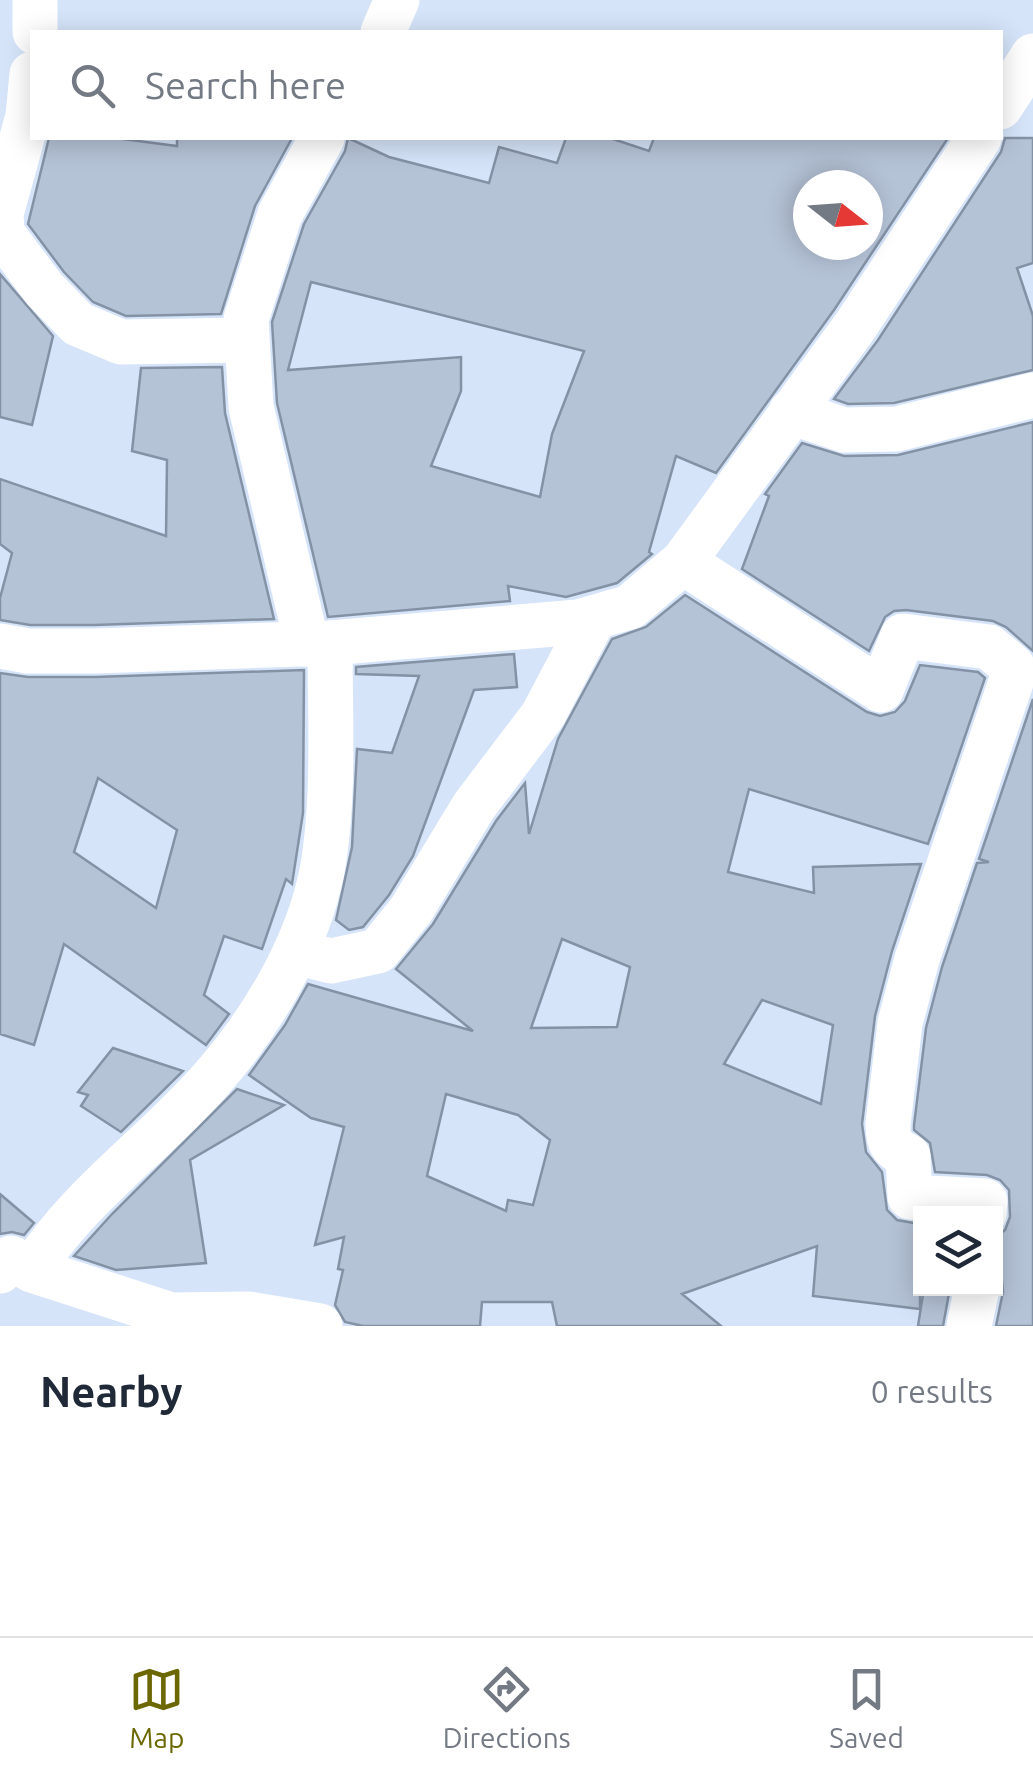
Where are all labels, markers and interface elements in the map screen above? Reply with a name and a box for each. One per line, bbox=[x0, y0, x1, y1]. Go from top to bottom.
search box bbox=[30, 30, 1003, 140]
icon: search bbox=[65, 58, 120, 113]
text: Search here bbox=[145, 64, 346, 106]
north arrow bbox=[793, 170, 883, 260]
map controls bbox=[913, 1206, 1003, 1296]
button: layers bbox=[913, 1206, 1003, 1296]
text: Nearby bbox=[40, 1368, 183, 1415]
text: 0 results bbox=[871, 1373, 993, 1409]
tab: Map bbox=[129, 1662, 184, 1753]
tab: Directions bbox=[443, 1662, 571, 1753]
tab: Saved bbox=[829, 1662, 904, 1753]

